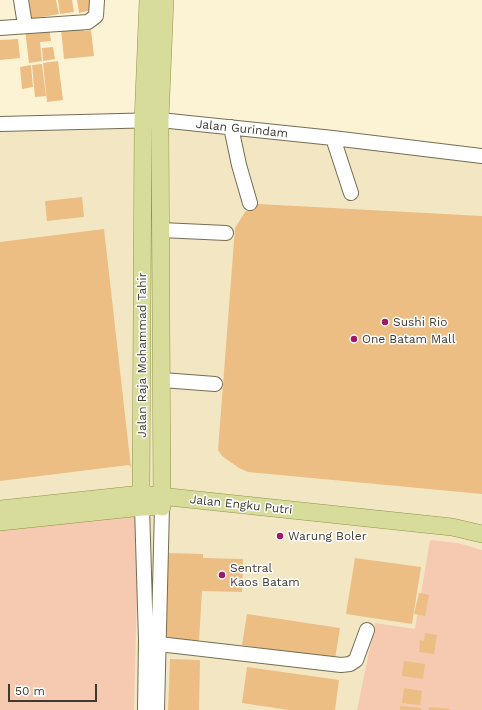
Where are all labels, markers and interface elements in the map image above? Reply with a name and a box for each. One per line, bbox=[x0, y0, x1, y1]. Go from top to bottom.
street label: Jalan Gurindam bbox=[195, 117, 289, 141]
street label: Jalan Raja Mohammad Tahir bbox=[135, 272, 149, 438]
place label: Sushi Rio bbox=[393, 315, 447, 329]
marker: Sushi Rio bbox=[380, 317, 390, 327]
place label: One Batam Mall bbox=[362, 332, 455, 346]
marker: One Batam Mall bbox=[349, 334, 359, 344]
street label: Jalan Engku Putri bbox=[189, 492, 293, 518]
place label: Warung Boler bbox=[288, 529, 367, 543]
marker: Warung Boler bbox=[275, 531, 285, 541]
place label: Sentral Kaos Batam bbox=[230, 561, 300, 589]
marker: Sentral Kaos Batam bbox=[217, 570, 227, 580]
scale bar bbox=[10, 676, 99, 702]
text: 50 m bbox=[15, 684, 45, 698]

